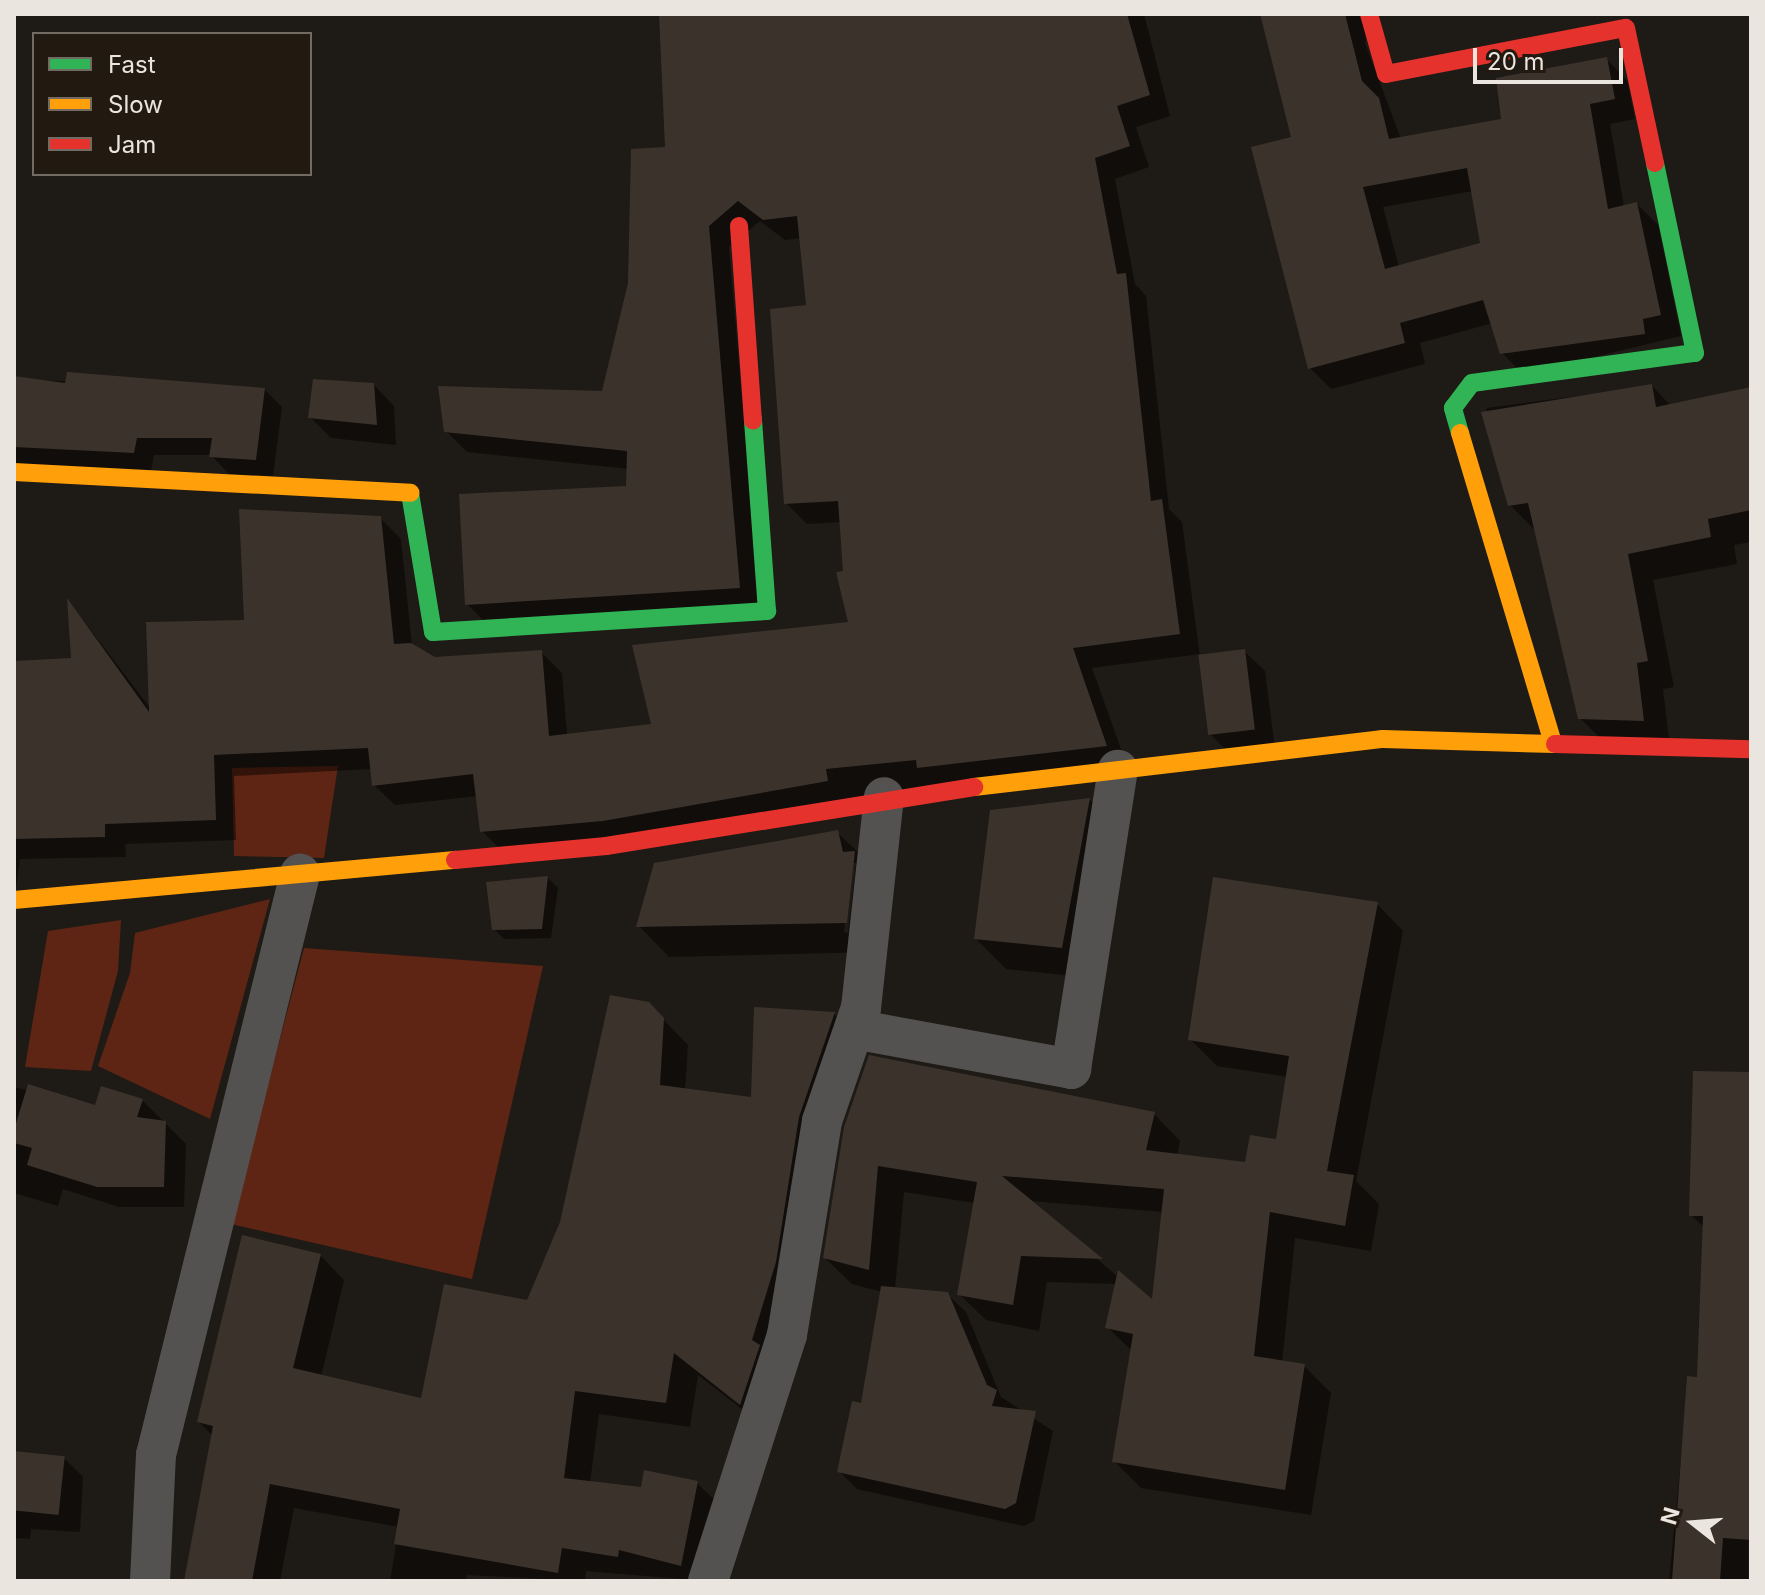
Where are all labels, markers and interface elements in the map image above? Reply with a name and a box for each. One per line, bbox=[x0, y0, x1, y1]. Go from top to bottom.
legend bbox=[32, 32, 312, 176]
scale bar bbox=[1477, 32, 1627, 82]
text: 20 m bbox=[1487, 47, 1545, 76]
text: Fast bbox=[108, 50, 156, 79]
text: Slow bbox=[108, 90, 163, 119]
text: Jam bbox=[108, 130, 156, 159]
north arrow bbox=[1653, 1483, 1733, 1563]
text: N bbox=[1655, 1504, 1685, 1528]

